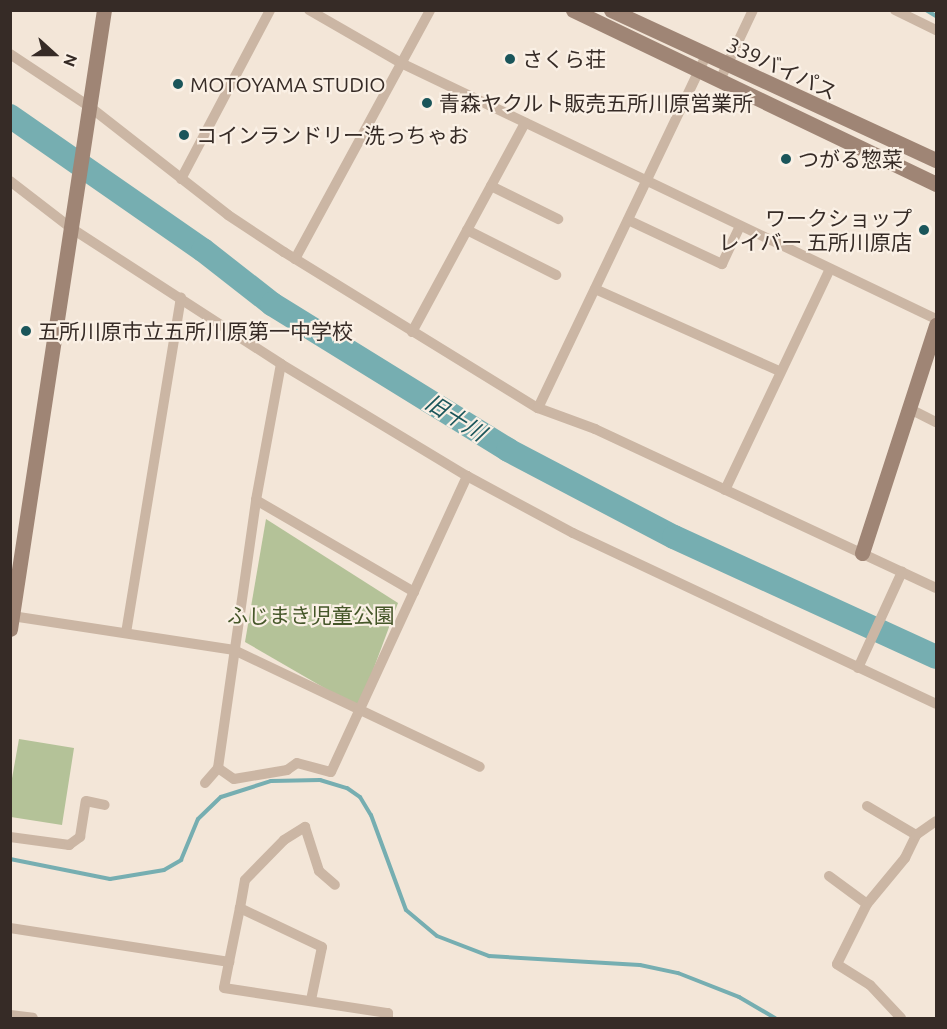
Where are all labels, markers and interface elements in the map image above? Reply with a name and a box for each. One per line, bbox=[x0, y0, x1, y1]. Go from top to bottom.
north arrow bbox=[24, 24, 84, 84]
street label: 339バイパス bbox=[723, 31, 841, 105]
place label: さくら荘 bbox=[522, 46, 606, 72]
text: N bbox=[60, 52, 81, 69]
marker: さくら荘 bbox=[503, 52, 517, 66]
place label: MOTOYAMA STUDIO bbox=[190, 71, 386, 97]
marker: MOTOYAMA STUDIO bbox=[171, 77, 185, 91]
place label: 青森ヤクルト販売五所川原営業所 bbox=[439, 90, 754, 116]
marker: 青森ヤクルト販売五所川原営業所 bbox=[420, 96, 434, 110]
place label: コインランドリー洗っちゃお bbox=[196, 122, 469, 148]
marker: コインランドリー洗っちゃお bbox=[177, 128, 191, 142]
place label: つがる惣菜 bbox=[798, 146, 903, 172]
marker: つがる惣菜 bbox=[779, 152, 793, 166]
place label: ワークショップ レイバー 五所川原店 bbox=[718, 205, 912, 255]
marker: ワークショップ レイバー 五所川原店 bbox=[917, 223, 931, 237]
place label: 五所川原市立五所川原第一中学校 bbox=[38, 318, 353, 344]
marker: 五所川原市立五所川原第一中学校 bbox=[19, 324, 33, 338]
water label: 旧十川 bbox=[421, 388, 491, 446]
park label: ふじまき児童公園 bbox=[227, 602, 395, 628]

